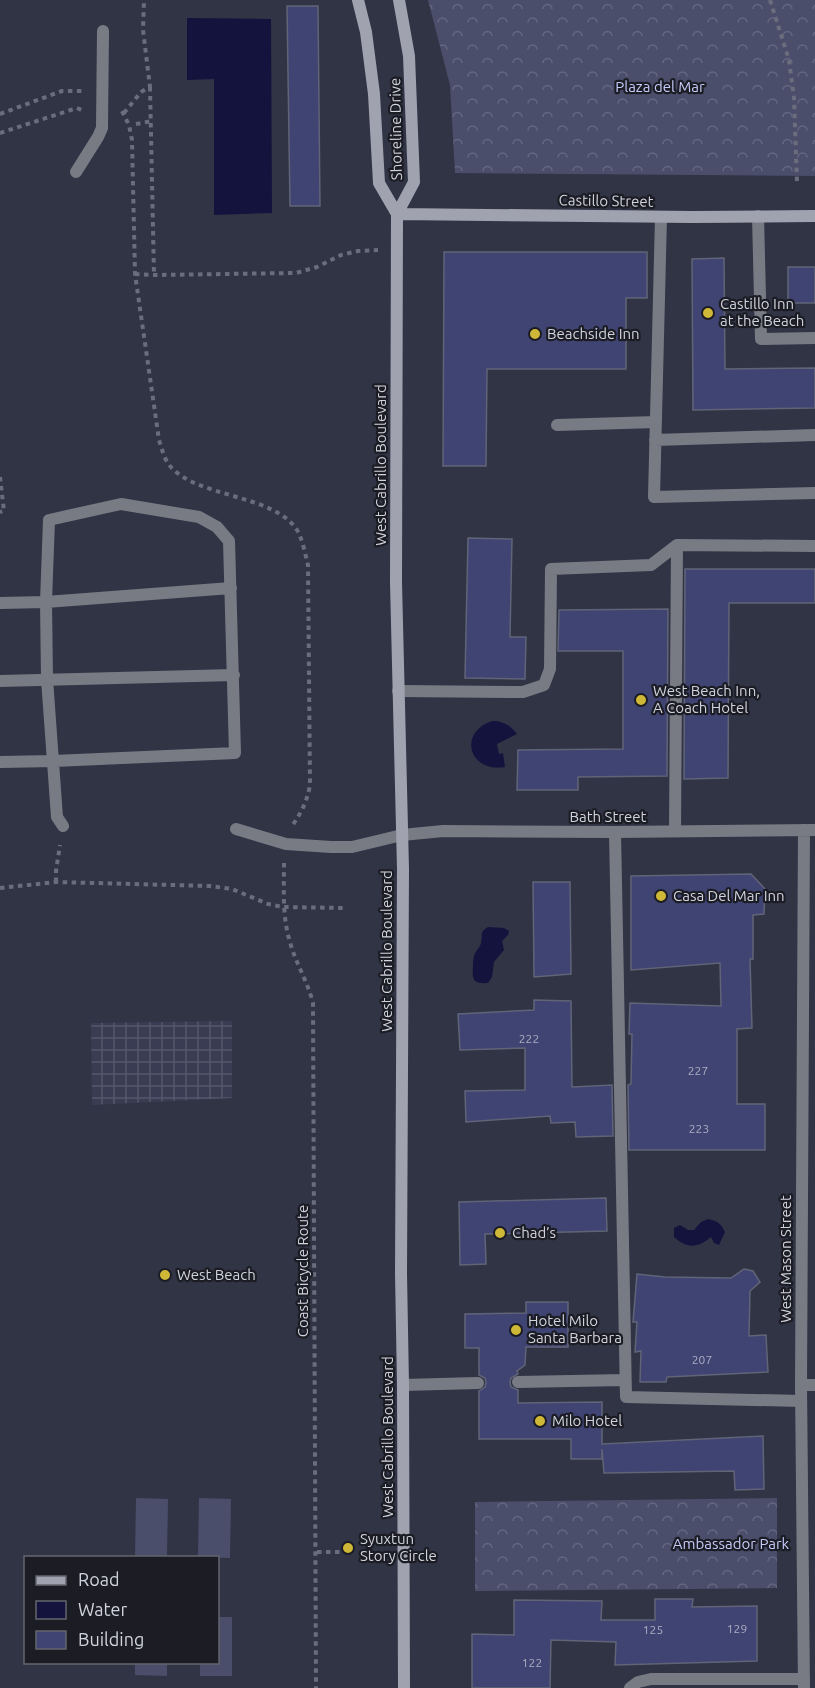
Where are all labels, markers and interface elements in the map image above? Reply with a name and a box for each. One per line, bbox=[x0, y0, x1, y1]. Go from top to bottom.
street label: Shoreline Drive bbox=[386, 78, 405, 180]
park label: Plaza del Mar bbox=[615, 78, 705, 95]
street label: Castillo Street bbox=[558, 191, 654, 210]
place label: Castillo Inn at the Beach bbox=[720, 295, 804, 329]
marker: Castillo Inn at the Beach bbox=[701, 306, 715, 320]
place label: Beachside Inn bbox=[547, 325, 640, 342]
marker: Beachside Inn bbox=[528, 327, 542, 341]
street label: West Cabrillo Boulevard bbox=[372, 384, 389, 546]
place label: West Beach Inn, A Coach Hotel bbox=[653, 682, 760, 716]
marker: West Beach Inn, A Coach Hotel bbox=[634, 693, 648, 707]
street label: Bath Street bbox=[569, 808, 647, 825]
street label: West Cabrillo Boulevard bbox=[378, 870, 395, 1032]
place label: Casa Del Mar Inn bbox=[673, 887, 785, 904]
marker: Casa Del Mar Inn bbox=[654, 889, 668, 903]
house number: 222 bbox=[519, 1032, 539, 1045]
house number: 227 bbox=[688, 1064, 708, 1077]
house number: 223 bbox=[689, 1122, 709, 1135]
street label: West Mason Street bbox=[777, 1195, 794, 1323]
street label: Coast Bicycle Route bbox=[294, 1205, 311, 1337]
place label: Chad’s bbox=[512, 1224, 556, 1241]
marker: Chad’s bbox=[493, 1226, 507, 1240]
place label: West Beach bbox=[177, 1266, 256, 1283]
marker: West Beach bbox=[158, 1268, 172, 1282]
place label: Hotel Milo Santa Barbara bbox=[528, 1312, 622, 1346]
marker: Hotel Milo Santa Barbara bbox=[509, 1323, 523, 1337]
house number: 207 bbox=[692, 1353, 712, 1366]
street label: West Cabrillo Boulevard bbox=[379, 1356, 396, 1518]
place label: Milo Hotel bbox=[552, 1412, 622, 1429]
marker: Milo Hotel bbox=[533, 1414, 547, 1428]
place label: Syuxtun Story Circle bbox=[360, 1530, 437, 1564]
park label: Ambassador Park bbox=[673, 1535, 790, 1552]
marker: Syuxtun Story Circle bbox=[341, 1541, 355, 1555]
legend bbox=[24, 1556, 219, 1664]
text: Road bbox=[78, 1569, 120, 1589]
text: Water bbox=[78, 1599, 128, 1619]
house number: 129 bbox=[727, 1622, 747, 1635]
house number: 125 bbox=[643, 1623, 663, 1636]
text: Building bbox=[78, 1629, 144, 1649]
house number: 122 bbox=[522, 1656, 542, 1669]

